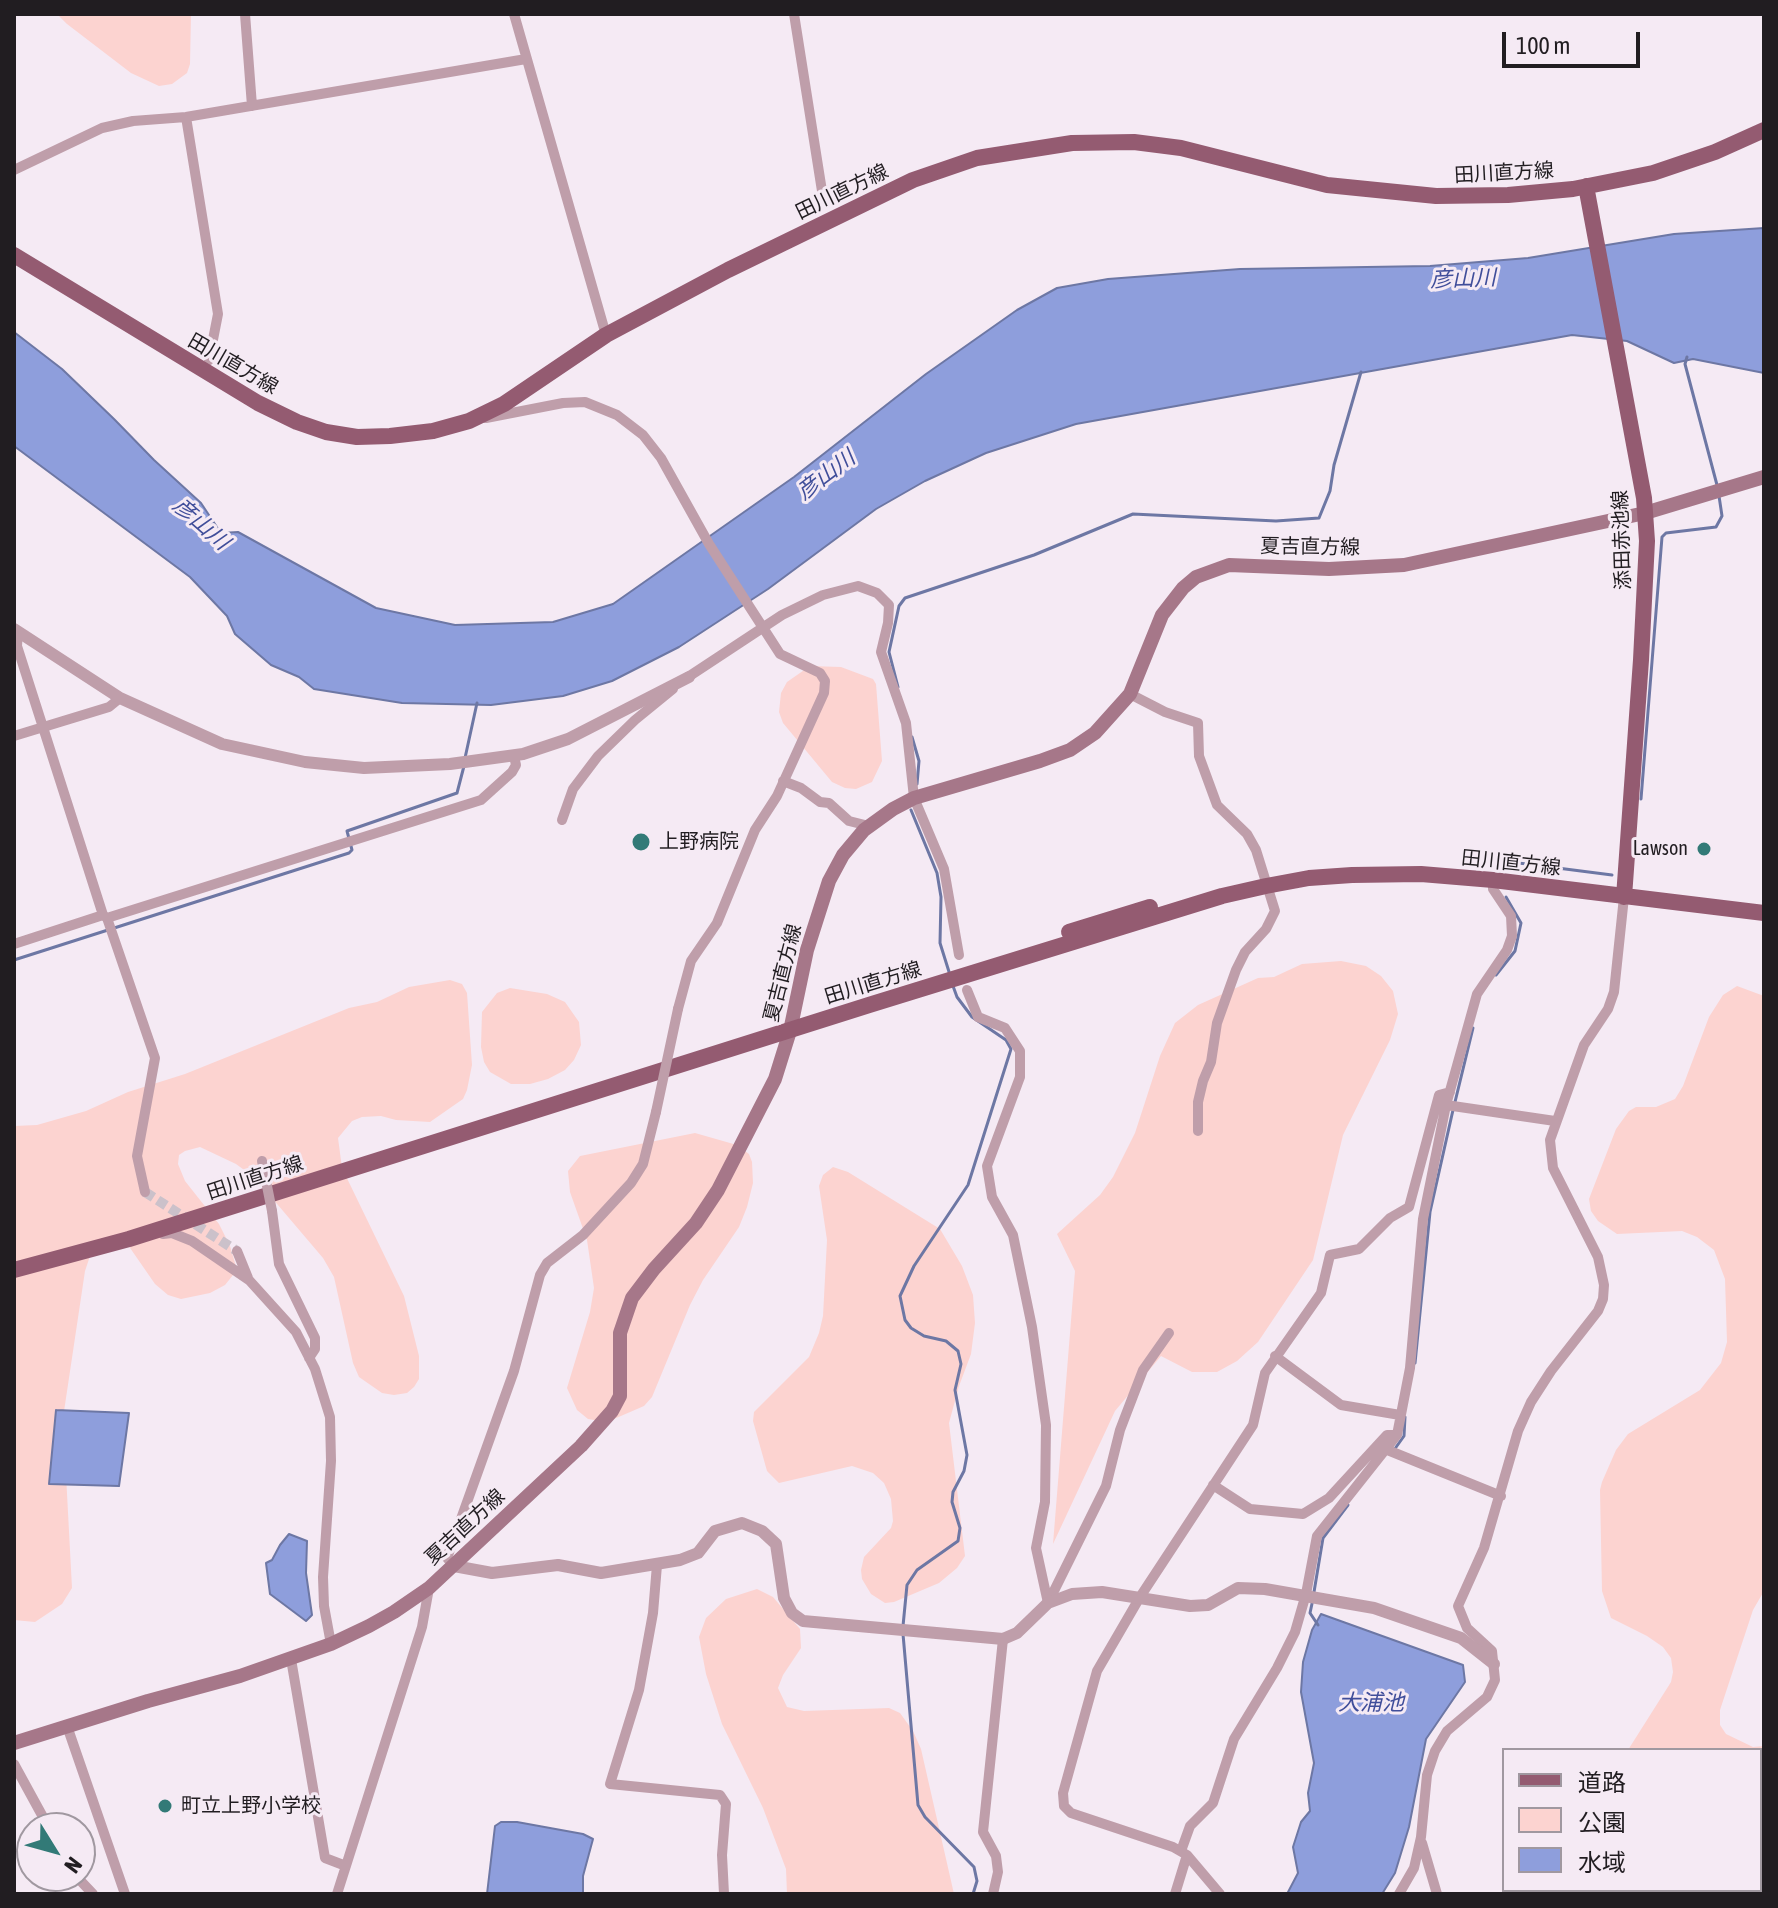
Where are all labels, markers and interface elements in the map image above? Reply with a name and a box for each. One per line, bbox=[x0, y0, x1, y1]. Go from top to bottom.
scale bar bbox=[1506, 16, 1644, 66]
text: 100 m bbox=[1516, 32, 1570, 59]
street label: 田川直方線 bbox=[1453, 158, 1555, 188]
street label: 田川直方線 bbox=[792, 159, 892, 225]
water label: 彦山川 bbox=[1430, 265, 1496, 293]
street label: 田川直方線 bbox=[184, 329, 282, 399]
water label: 彦山川 bbox=[792, 445, 860, 505]
street label: 添田赤池線 bbox=[1608, 490, 1636, 590]
water label: 彦山川 bbox=[167, 492, 235, 556]
street label: 夏吉直方線 bbox=[1260, 534, 1360, 560]
place label: 上野病院 bbox=[659, 830, 739, 854]
marker: 上野病院 bbox=[630, 831, 652, 853]
place label: Lawson bbox=[1633, 837, 1688, 861]
marker: Lawson bbox=[1695, 840, 1713, 858]
street label: 田川直方線 bbox=[1460, 846, 1562, 880]
street label: 夏吉直方線 bbox=[759, 922, 807, 1024]
street label: 田川直方線 bbox=[822, 957, 924, 1009]
street label: 田川直方線 bbox=[204, 1151, 306, 1205]
street label: 夏吉直方線 bbox=[420, 1484, 510, 1570]
water label: 大浦池 bbox=[1338, 1690, 1404, 1716]
legend bbox=[1502, 1748, 1762, 1892]
text: 道路 bbox=[1578, 1769, 1626, 1796]
place label: 町立上野小学校 bbox=[181, 1794, 321, 1818]
marker: 町立上野小学校 bbox=[156, 1797, 174, 1815]
text: 公園 bbox=[1578, 1809, 1626, 1836]
north arrow bbox=[16, 1812, 96, 1892]
text: 水域 bbox=[1578, 1849, 1626, 1876]
text: N bbox=[59, 1852, 88, 1878]

